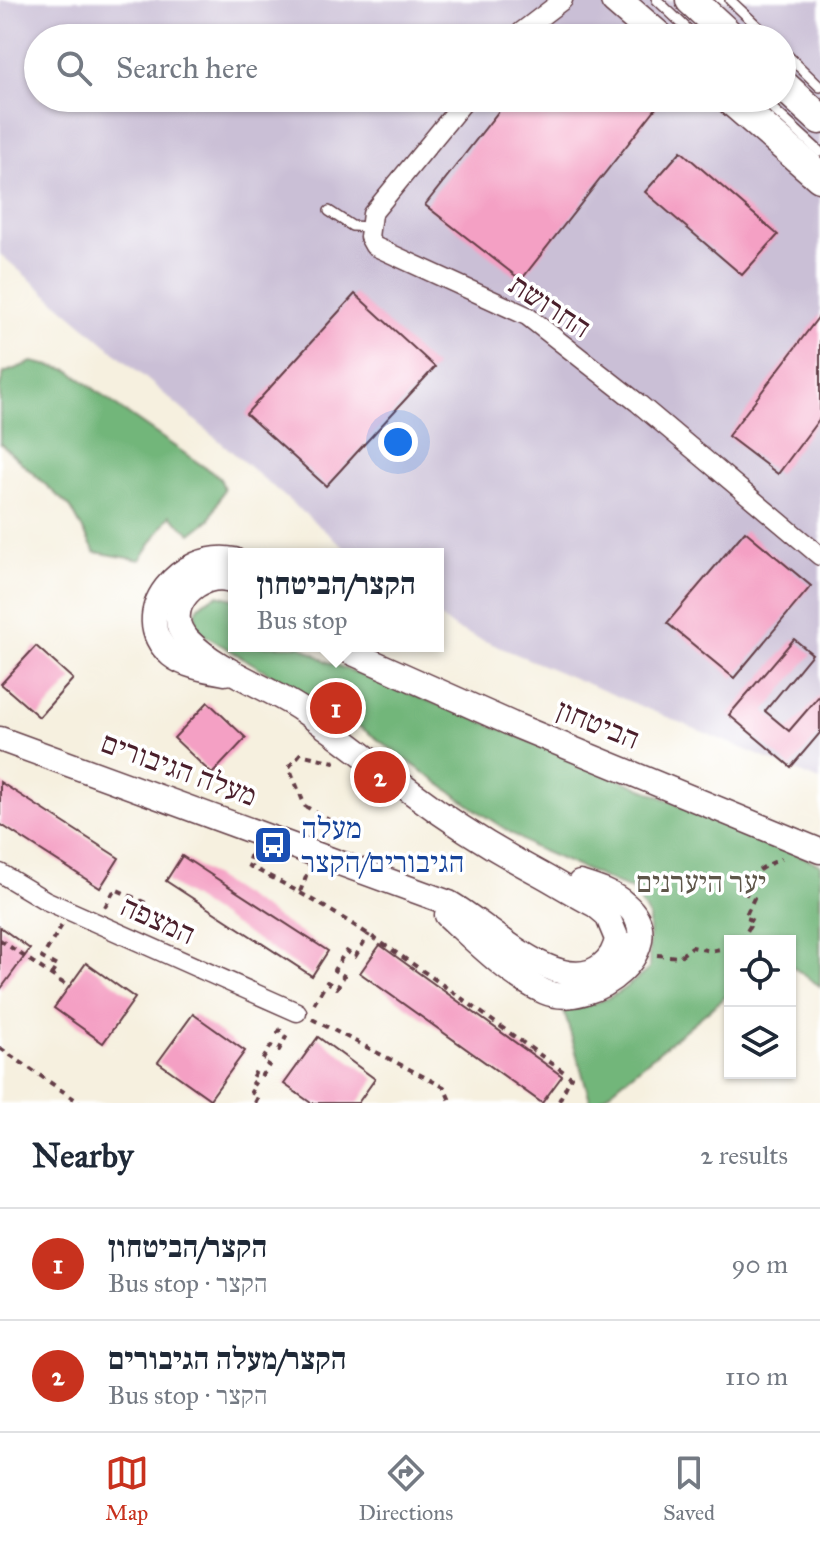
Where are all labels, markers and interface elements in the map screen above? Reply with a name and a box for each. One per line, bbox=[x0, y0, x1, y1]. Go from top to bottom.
search box bbox=[24, 24, 796, 112]
icon: search bbox=[52, 46, 96, 90]
text: Search here bbox=[116, 50, 258, 86]
street label: החרושת bbox=[502, 266, 598, 346]
your location bbox=[378, 422, 418, 462]
popup bbox=[228, 548, 444, 652]
text: הקצר/הביטחון bbox=[256, 566, 416, 602]
text: Bus stop bbox=[256, 604, 348, 636]
pin: 1 bbox=[310, 678, 362, 738]
street label: הביטחון bbox=[551, 691, 645, 757]
street label: מעלה הגיבורים bbox=[96, 724, 262, 814]
pin: 2 bbox=[354, 747, 406, 807]
place label: מעלה הגיבורים/הקצר bbox=[301, 810, 464, 880]
bus stop icon: מעלה הגיבורים/הקצר bbox=[252, 824, 294, 866]
park label: יער היערנים bbox=[636, 864, 766, 900]
street label: המצפה bbox=[115, 888, 201, 952]
map controls bbox=[724, 935, 796, 1079]
button: locate bbox=[724, 935, 796, 1007]
button: layers bbox=[724, 1007, 796, 1079]
text: Nearby bbox=[32, 1135, 134, 1176]
text: 2 results bbox=[700, 1139, 788, 1171]
text: הקצר/הביטחון bbox=[108, 1229, 267, 1265]
text: 1 bbox=[53, 1248, 63, 1280]
text: 90 m bbox=[731, 1248, 788, 1280]
text: Bus stop · הקצר bbox=[108, 1267, 268, 1299]
text: הקצר/מעלה הגיבורים bbox=[108, 1341, 347, 1377]
text: 2 bbox=[52, 1360, 64, 1392]
text: 110 m bbox=[725, 1360, 788, 1392]
text: Bus stop · הקצר bbox=[108, 1379, 268, 1411]
tab: Map bbox=[105, 1451, 149, 1526]
tab: Directions bbox=[358, 1451, 453, 1526]
tab: Saved bbox=[663, 1451, 715, 1526]

